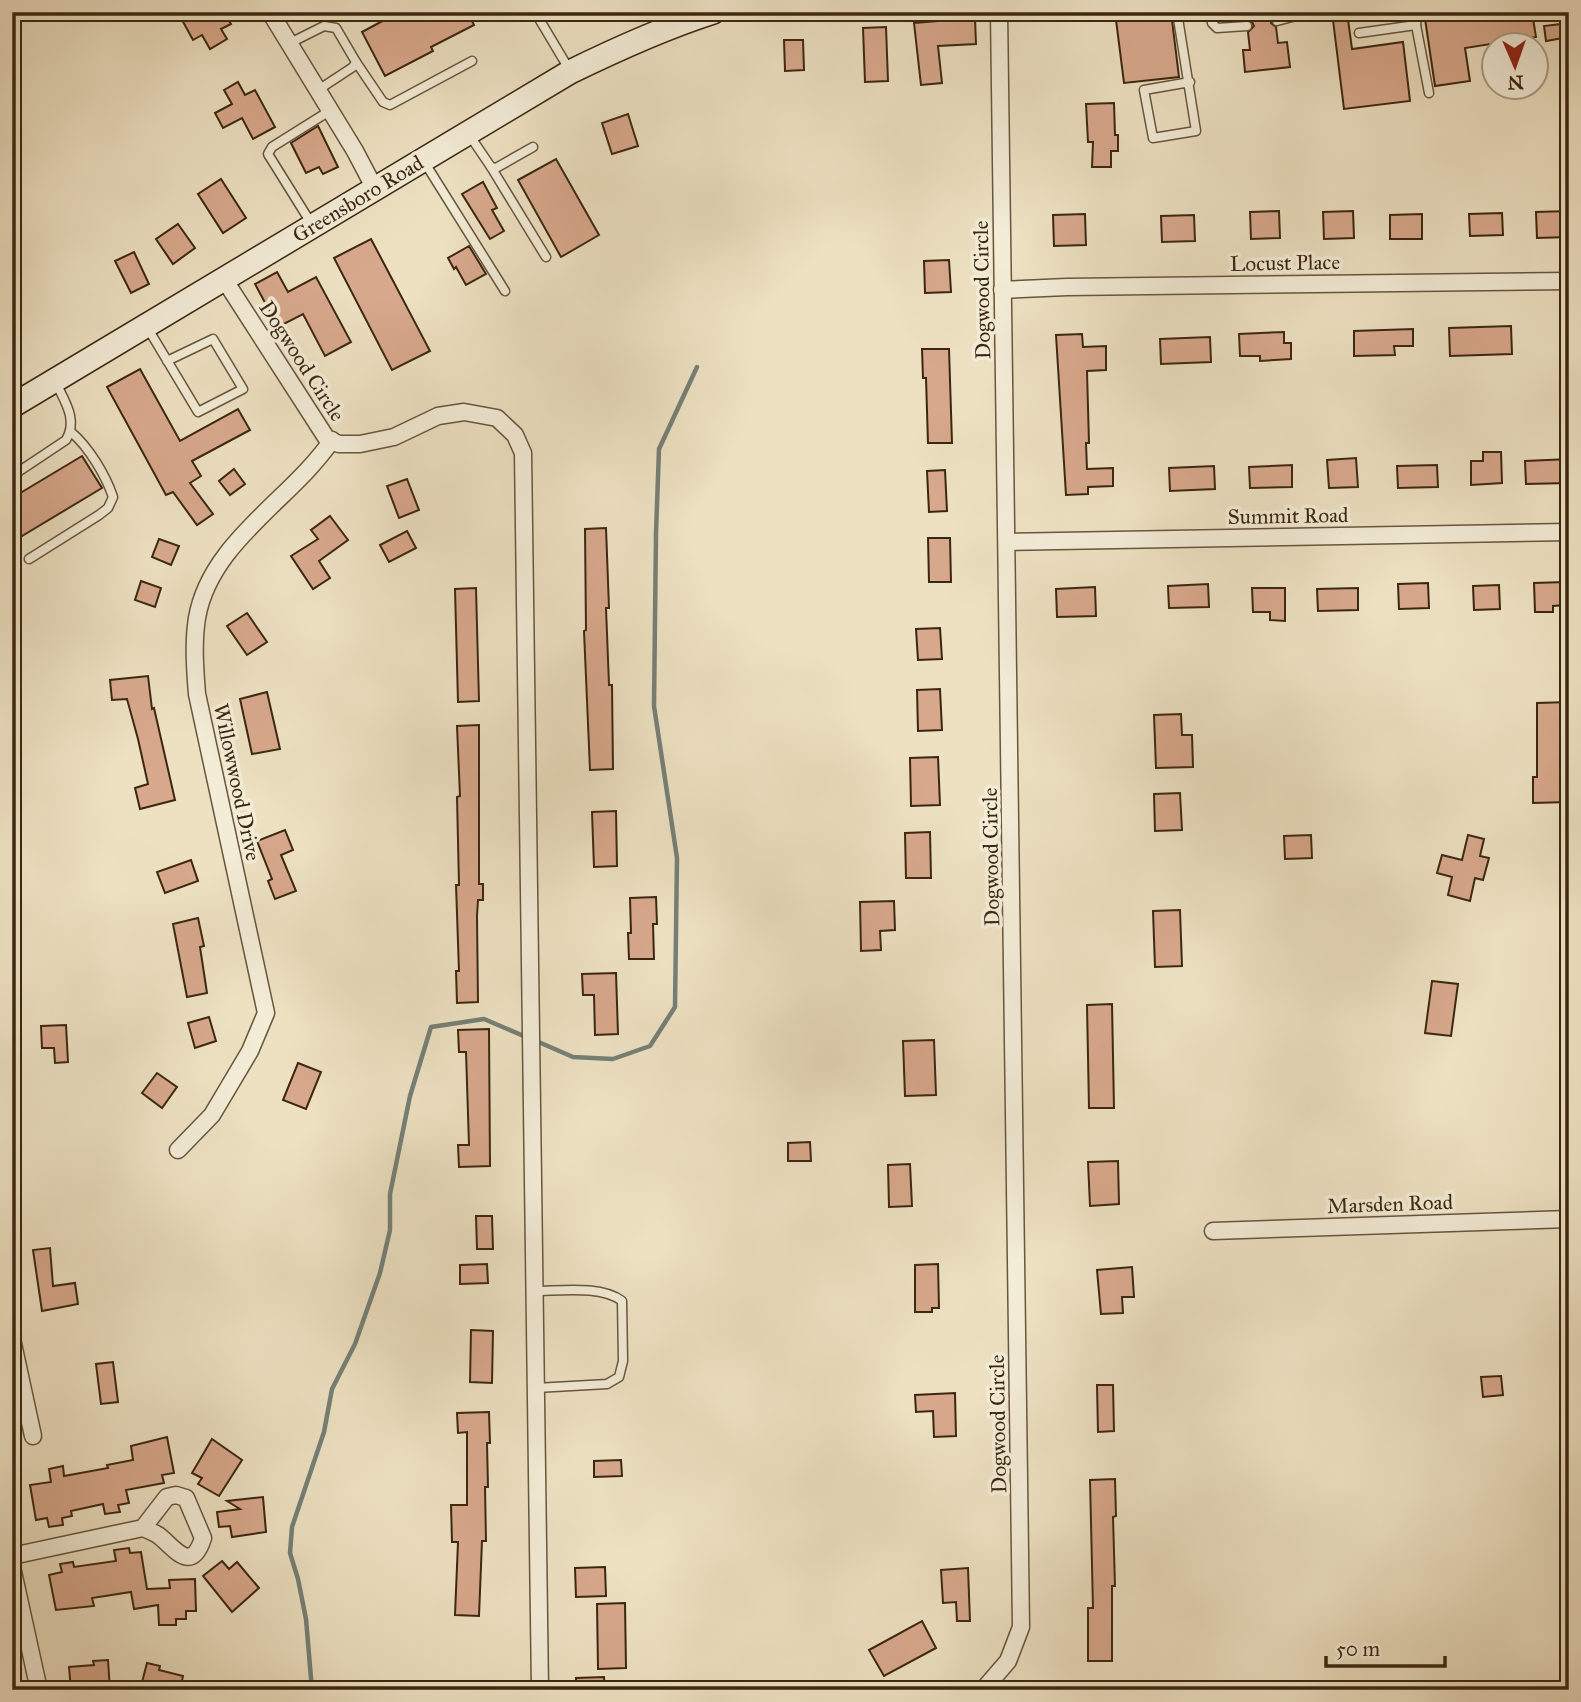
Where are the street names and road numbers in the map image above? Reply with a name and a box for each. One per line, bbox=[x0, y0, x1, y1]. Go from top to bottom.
street label: Greensboro Road bbox=[288, 149, 429, 248]
street label: Dogwood Circle bbox=[968, 220, 996, 360]
street label: Locust Place bbox=[1230, 249, 1341, 277]
street label: Dogwood Circle bbox=[253, 296, 351, 426]
street label: Summit Road bbox=[1227, 502, 1349, 530]
street label: Willowwood Drive bbox=[208, 701, 266, 863]
street label: Dogwood Circle bbox=[977, 787, 1005, 927]
street label: Marsden Road bbox=[1327, 1189, 1454, 1219]
street label: Dogwood Circle bbox=[984, 1354, 1012, 1494]

